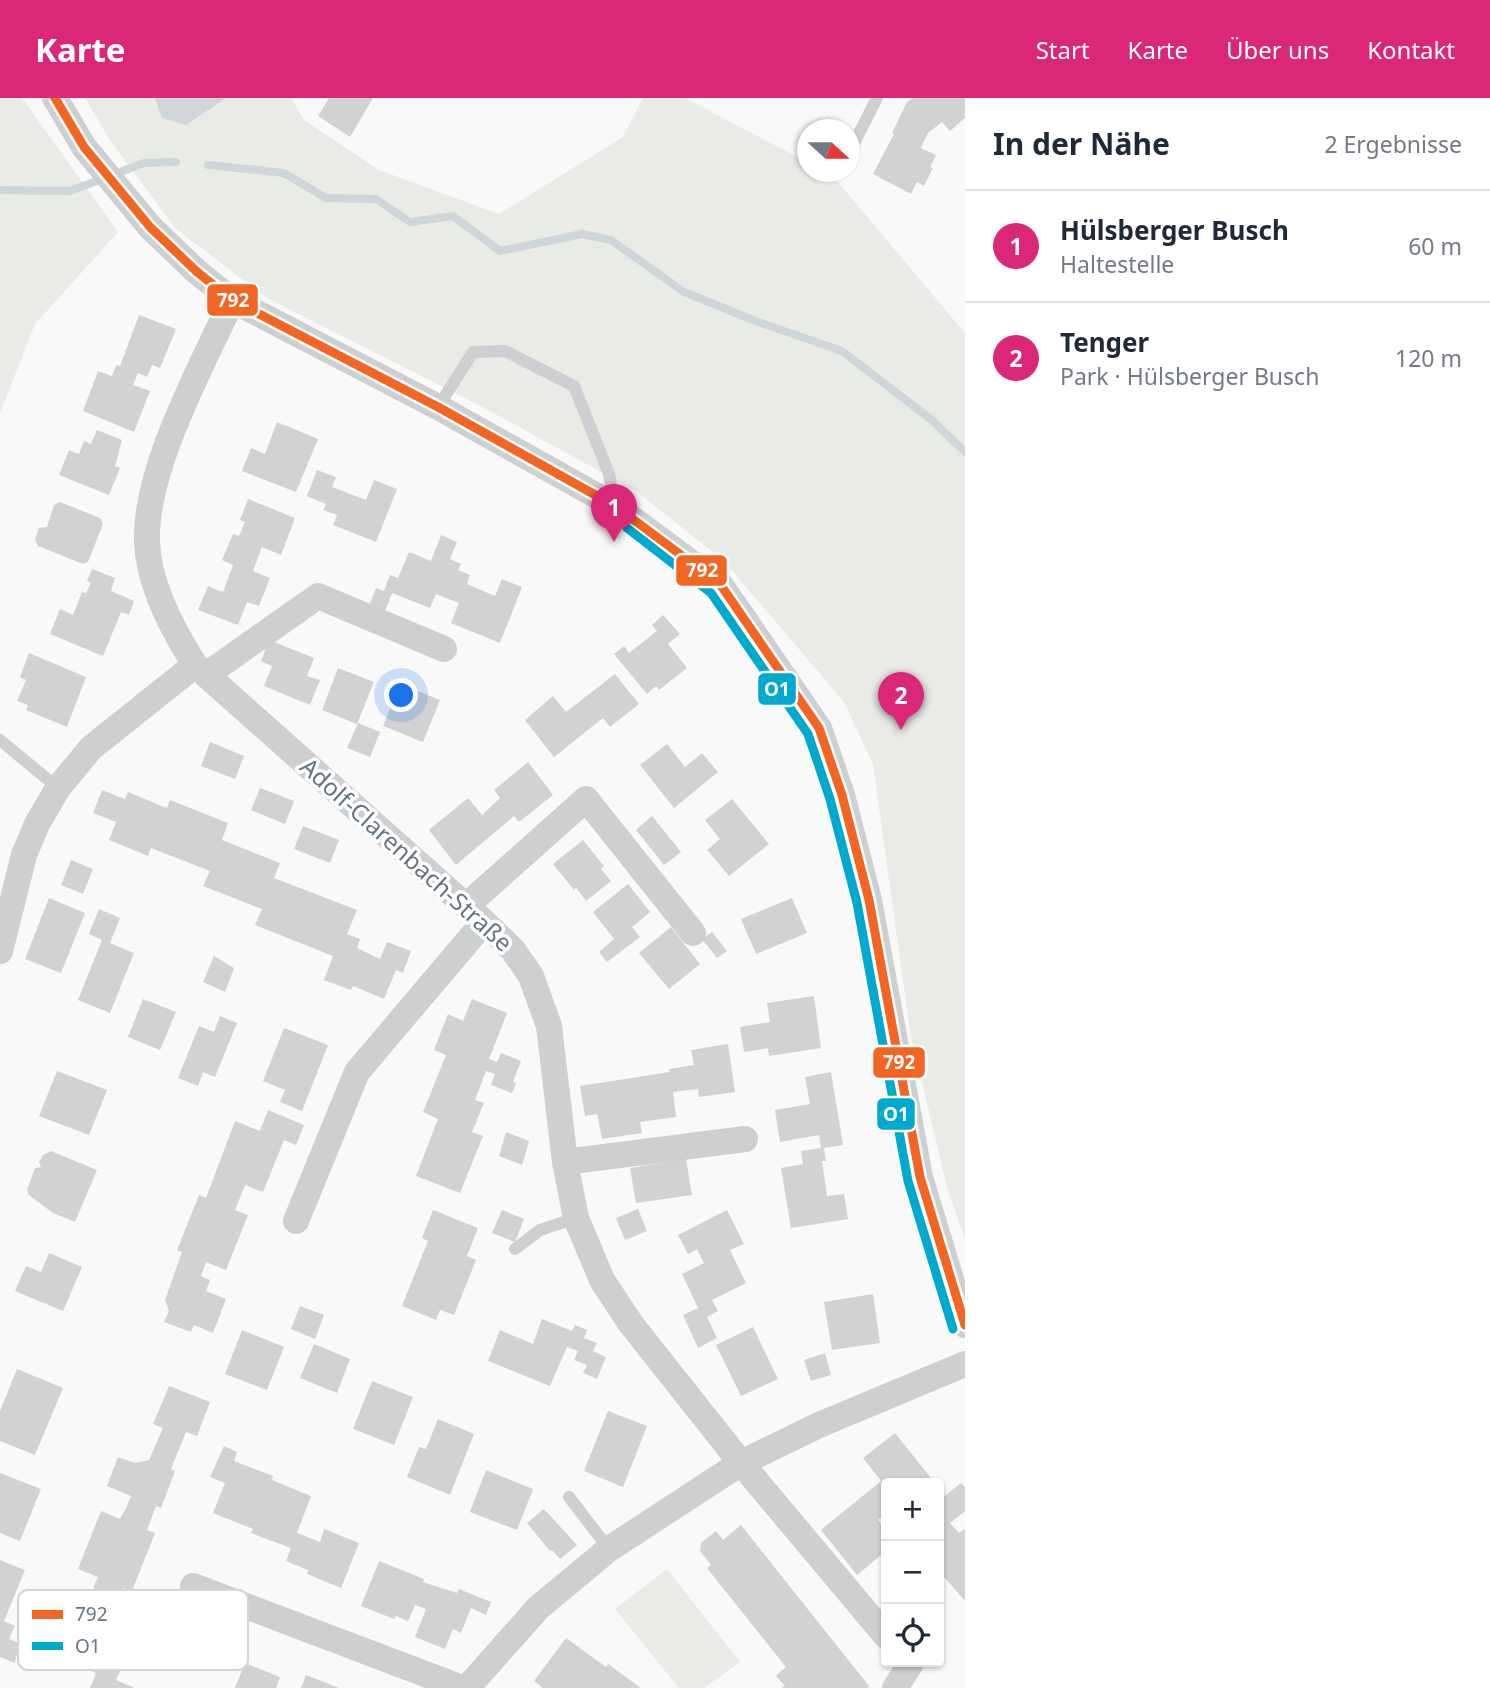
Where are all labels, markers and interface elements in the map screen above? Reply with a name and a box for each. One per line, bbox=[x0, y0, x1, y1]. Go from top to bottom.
text: Karte bbox=[35, 27, 125, 72]
text: Start bbox=[1036, 33, 1090, 66]
text: Karte bbox=[1128, 33, 1188, 66]
text: Über uns bbox=[1226, 33, 1329, 66]
text: Kontakt bbox=[1367, 33, 1455, 66]
north arrow bbox=[797, 119, 860, 182]
text: In der Nähe bbox=[993, 123, 1170, 164]
text: 2 Ergebnisse bbox=[1324, 128, 1462, 160]
text: Hülsberger Busch bbox=[1060, 212, 1289, 248]
text: 1 bbox=[1009, 230, 1023, 262]
text: 60 m bbox=[1408, 230, 1462, 262]
text: Haltestelle bbox=[1060, 248, 1174, 280]
line badge: 792 bbox=[206, 283, 259, 317]
text: 792 bbox=[217, 287, 249, 313]
text: Tenger bbox=[1060, 324, 1149, 360]
text: 2 bbox=[1009, 342, 1023, 374]
text: 120 m bbox=[1395, 342, 1462, 374]
text: Park · Hülsberger Busch bbox=[1060, 360, 1319, 392]
pin: 1 bbox=[591, 484, 637, 542]
line badge: 792 bbox=[675, 554, 728, 587]
text: 792 bbox=[686, 557, 718, 583]
line badge: O1 bbox=[757, 672, 797, 706]
pin: 2 bbox=[878, 672, 924, 730]
text: O1 bbox=[764, 676, 790, 702]
your location bbox=[384, 678, 418, 712]
street label: Adolf-Clarenbach-Straße bbox=[294, 750, 520, 958]
line badge: 792 bbox=[872, 1046, 926, 1079]
text: 792 bbox=[883, 1049, 915, 1075]
line badge: O1 bbox=[876, 1097, 916, 1131]
text: O1 bbox=[883, 1101, 909, 1127]
map controls bbox=[881, 1478, 944, 1667]
button: + bbox=[881, 1478, 944, 1541]
button: − bbox=[881, 1541, 944, 1604]
legend bbox=[18, 1590, 248, 1670]
text: 792 bbox=[75, 1601, 108, 1627]
button: locate bbox=[881, 1604, 944, 1667]
text: O1 bbox=[75, 1633, 101, 1659]

